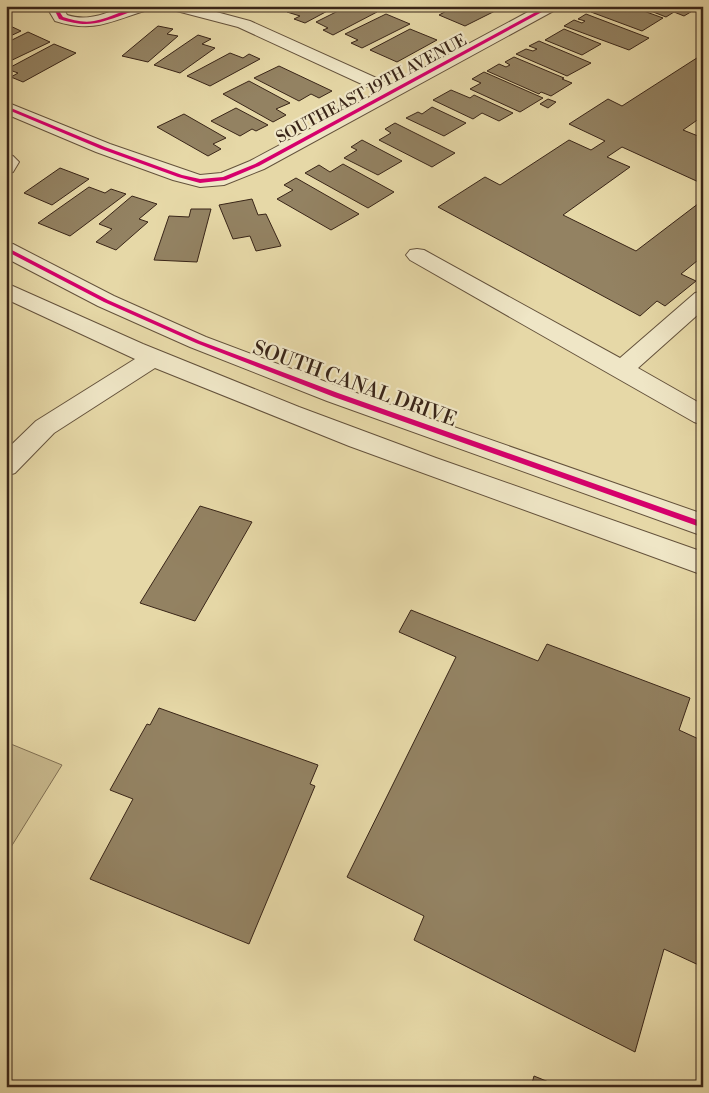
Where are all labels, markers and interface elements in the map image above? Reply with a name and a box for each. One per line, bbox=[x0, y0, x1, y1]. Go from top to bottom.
street label: SOUTHEAST 19TH AVENUE bbox=[273, 30, 470, 148]
street label: SOUTH CANAL DRIVE bbox=[249, 336, 460, 433]

